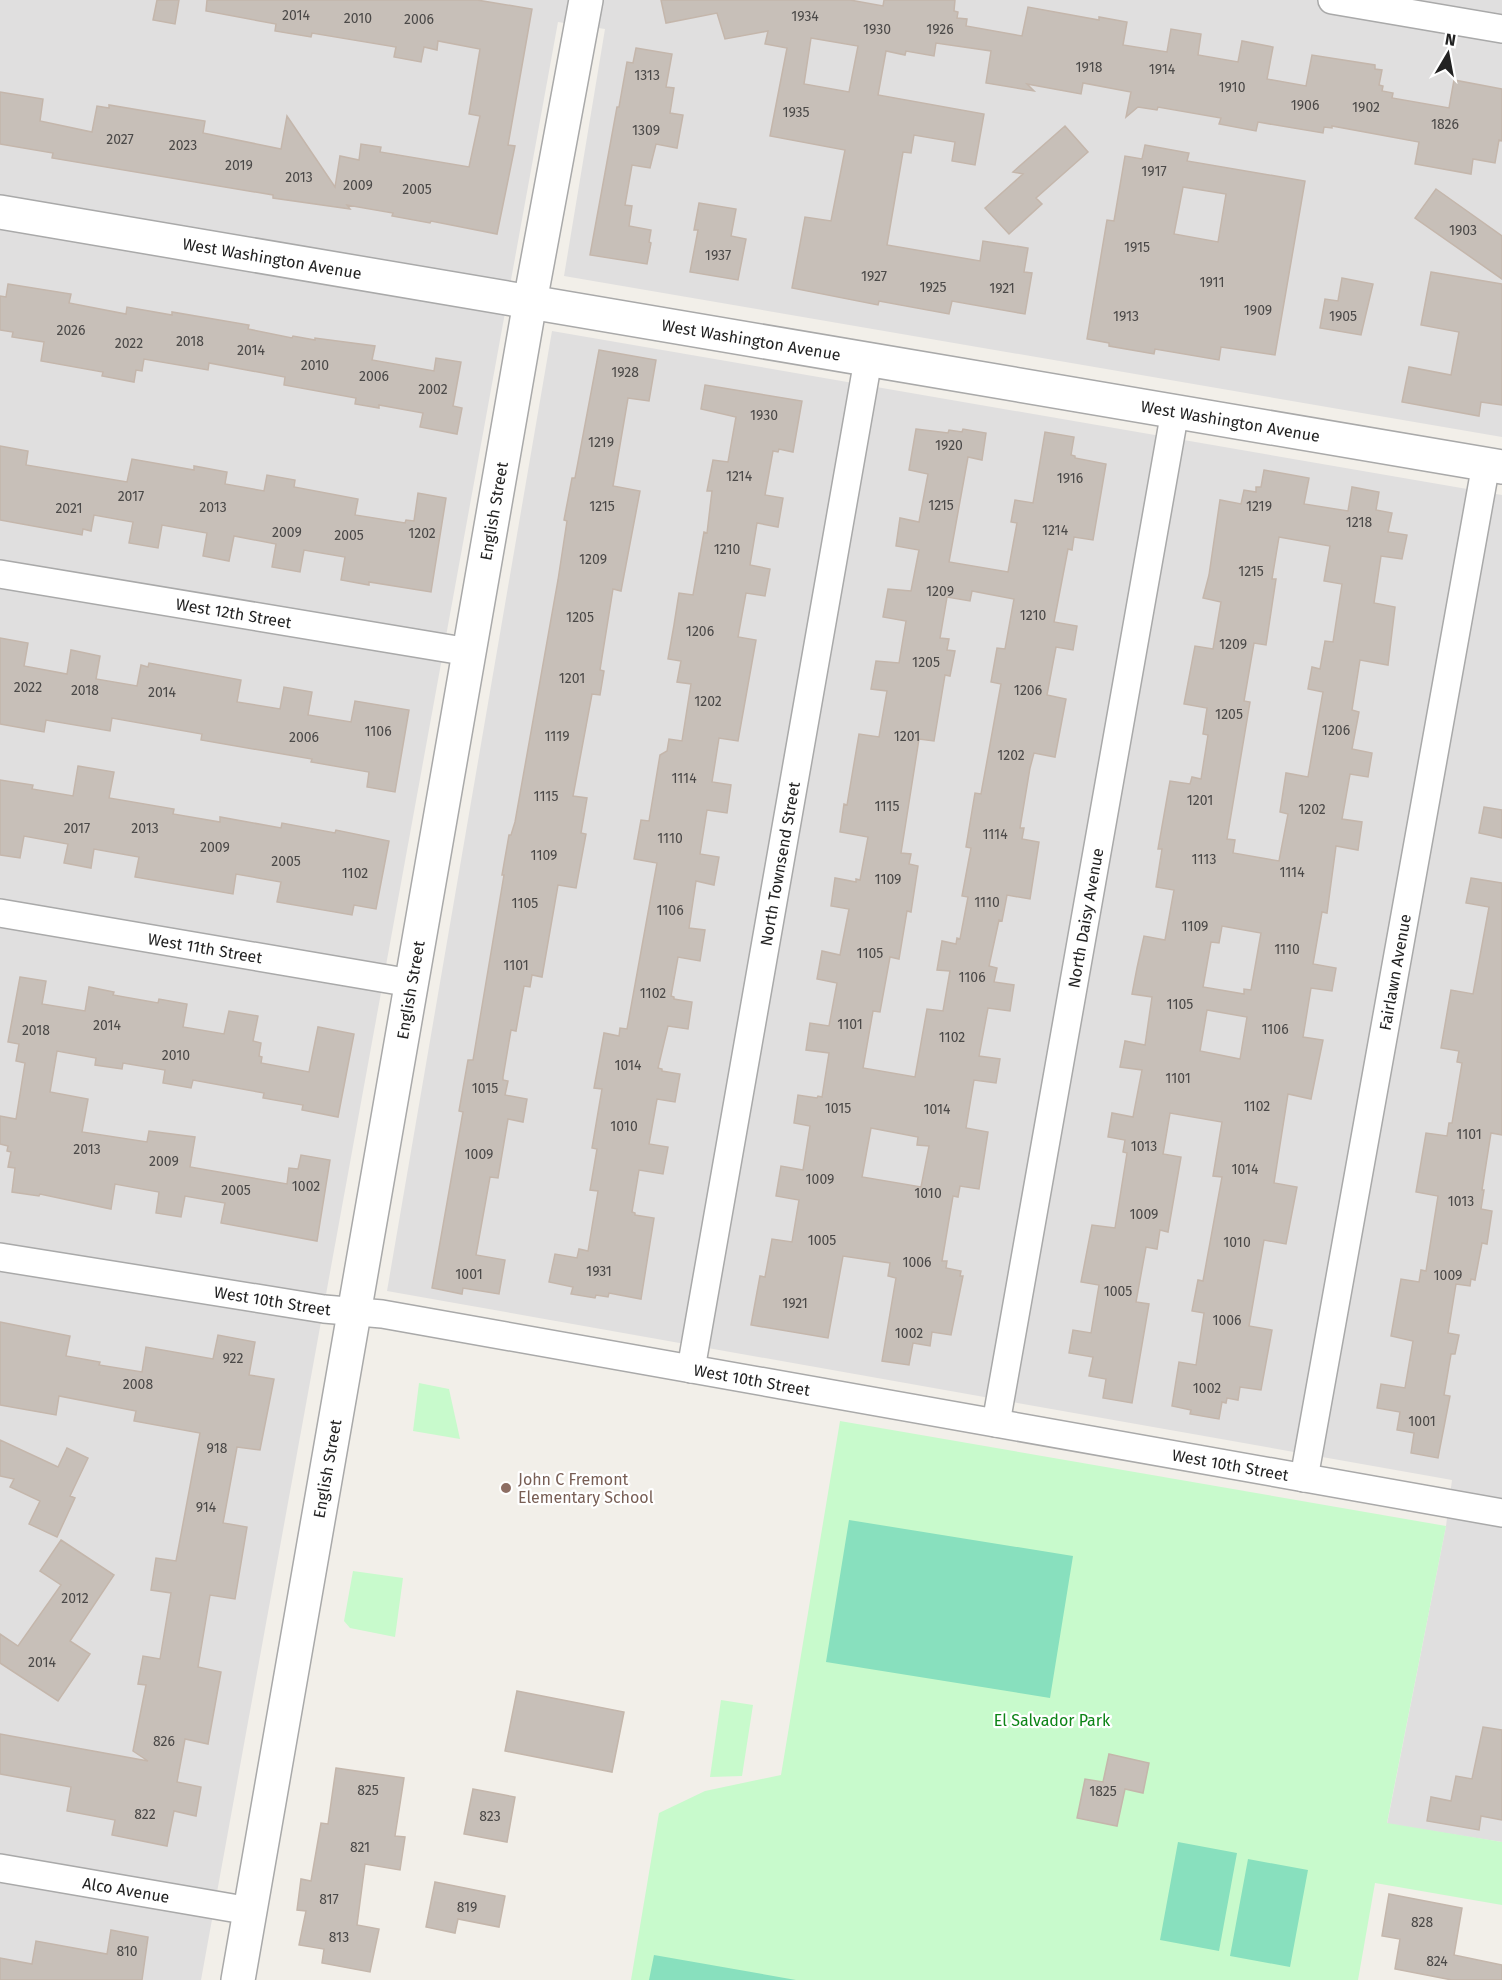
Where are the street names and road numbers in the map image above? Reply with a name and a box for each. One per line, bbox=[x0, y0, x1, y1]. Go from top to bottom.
street label: West Washington Avenue bbox=[181, 234, 363, 283]
street label: West Washington Avenue bbox=[660, 315, 842, 365]
street label: West Washington Avenue bbox=[1139, 397, 1321, 446]
street label: English Street bbox=[476, 460, 512, 562]
street label: West 12th Street bbox=[174, 594, 293, 632]
street label: North Townsend Street bbox=[756, 780, 804, 947]
street label: North Daisy Avenue bbox=[1064, 846, 1108, 989]
street label: Fairlawn Avenue bbox=[1376, 912, 1415, 1032]
street label: West 11th Street bbox=[146, 929, 264, 968]
street label: English Street bbox=[393, 939, 429, 1041]
street label: West 10th Street bbox=[213, 1282, 332, 1320]
street label: West 10th Street bbox=[692, 1361, 812, 1400]
street label: English Street bbox=[310, 1418, 345, 1520]
street label: West 10th Street bbox=[1170, 1446, 1290, 1485]
street label: Alco Avenue bbox=[81, 1873, 171, 1907]

